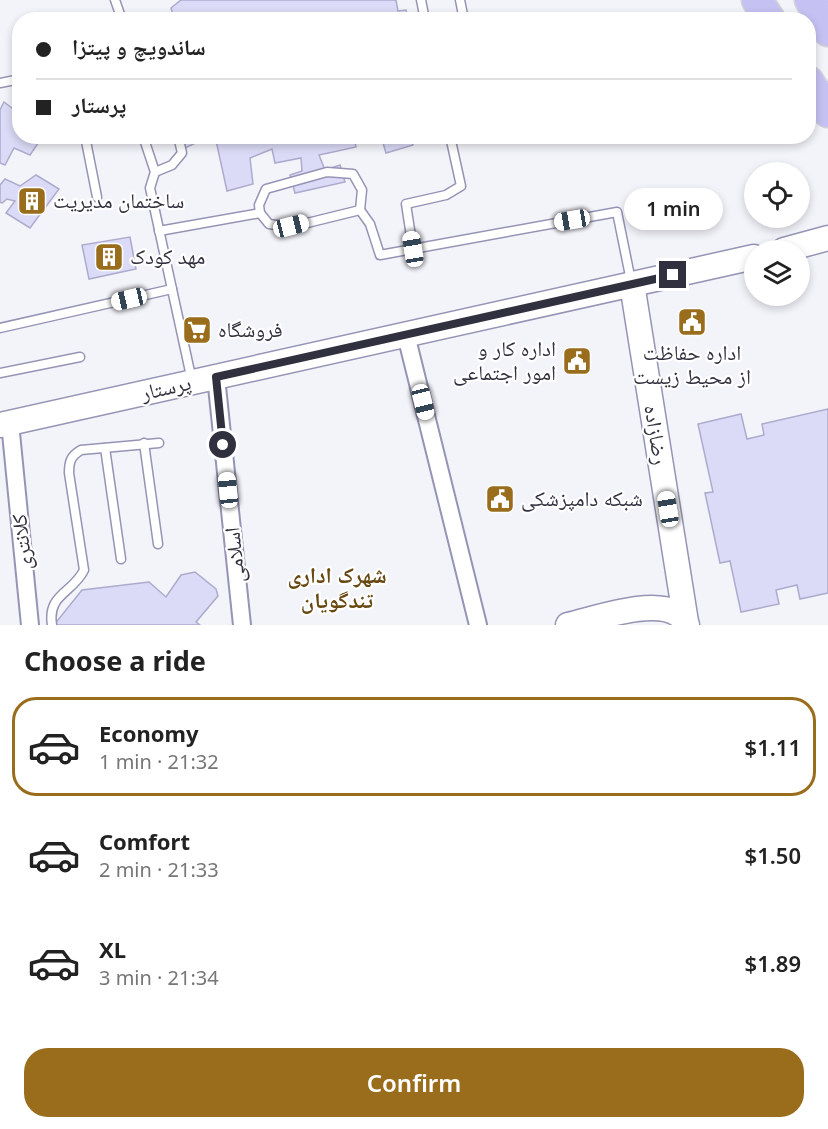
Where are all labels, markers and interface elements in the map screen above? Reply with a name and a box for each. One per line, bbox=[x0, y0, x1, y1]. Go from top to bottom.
text: ساندویچ و پیتزا bbox=[72, 31, 206, 61]
text: پرستار bbox=[72, 89, 126, 119]
map controls bbox=[744, 162, 810, 306]
button: locate bbox=[744, 162, 810, 228]
building icon: ساختمان مدیریت bbox=[16, 185, 48, 217]
place label: ساختمان مدیریت bbox=[53, 186, 184, 214]
callout: 1 min bbox=[624, 188, 722, 230]
text: 1 min bbox=[646, 195, 701, 222]
car bbox=[553, 208, 591, 232]
car bbox=[271, 213, 311, 239]
car bbox=[401, 230, 425, 268]
button: layers bbox=[744, 240, 810, 306]
building icon: مهد کودک bbox=[93, 241, 125, 273]
place label: مهد کودک bbox=[130, 242, 205, 270]
route end bbox=[659, 261, 686, 288]
car bbox=[109, 286, 149, 312]
public building icon: اداره حفاظت از محیط زیست bbox=[676, 306, 708, 338]
supermarket icon: فروشگاه bbox=[181, 314, 213, 346]
place label: فروشگاه bbox=[218, 315, 282, 343]
place label: اداره کار و امور اجتماعی bbox=[453, 334, 556, 386]
place label: اداره حفاظت از محیط زیست bbox=[633, 338, 751, 390]
public building icon: اداره کار و امور اجتماعی bbox=[561, 345, 593, 377]
street label: پرستار bbox=[137, 368, 194, 407]
car bbox=[410, 382, 436, 422]
street label: رضازاده bbox=[638, 403, 676, 467]
route start bbox=[209, 431, 236, 458]
car bbox=[217, 471, 239, 509]
public building icon: شبکه دامپزشکی bbox=[484, 483, 516, 515]
place label: شبکه دامپزشکی bbox=[521, 484, 643, 512]
car bbox=[656, 490, 680, 528]
street label: کلانتری bbox=[4, 512, 38, 572]
street label: اسلامی bbox=[217, 526, 251, 584]
district label: شهرک اداری تندگویان bbox=[287, 559, 387, 614]
text: Choose a ride bbox=[24, 642, 206, 679]
text: Economy bbox=[99, 718, 198, 748]
icon: car bbox=[27, 720, 81, 774]
text: $1.11 bbox=[745, 732, 801, 762]
text: 1 min · 21:32 bbox=[99, 748, 219, 775]
text: Comfort bbox=[99, 826, 190, 856]
icon: car bbox=[27, 828, 81, 882]
text: $1.50 bbox=[745, 840, 801, 870]
text: 2 min · 21:33 bbox=[99, 856, 219, 883]
text: XL bbox=[99, 934, 126, 964]
icon: car bbox=[27, 936, 81, 990]
text: $1.89 bbox=[745, 948, 801, 978]
text: 3 min · 21:34 bbox=[99, 964, 219, 991]
button: Confirm bbox=[24, 1048, 804, 1117]

